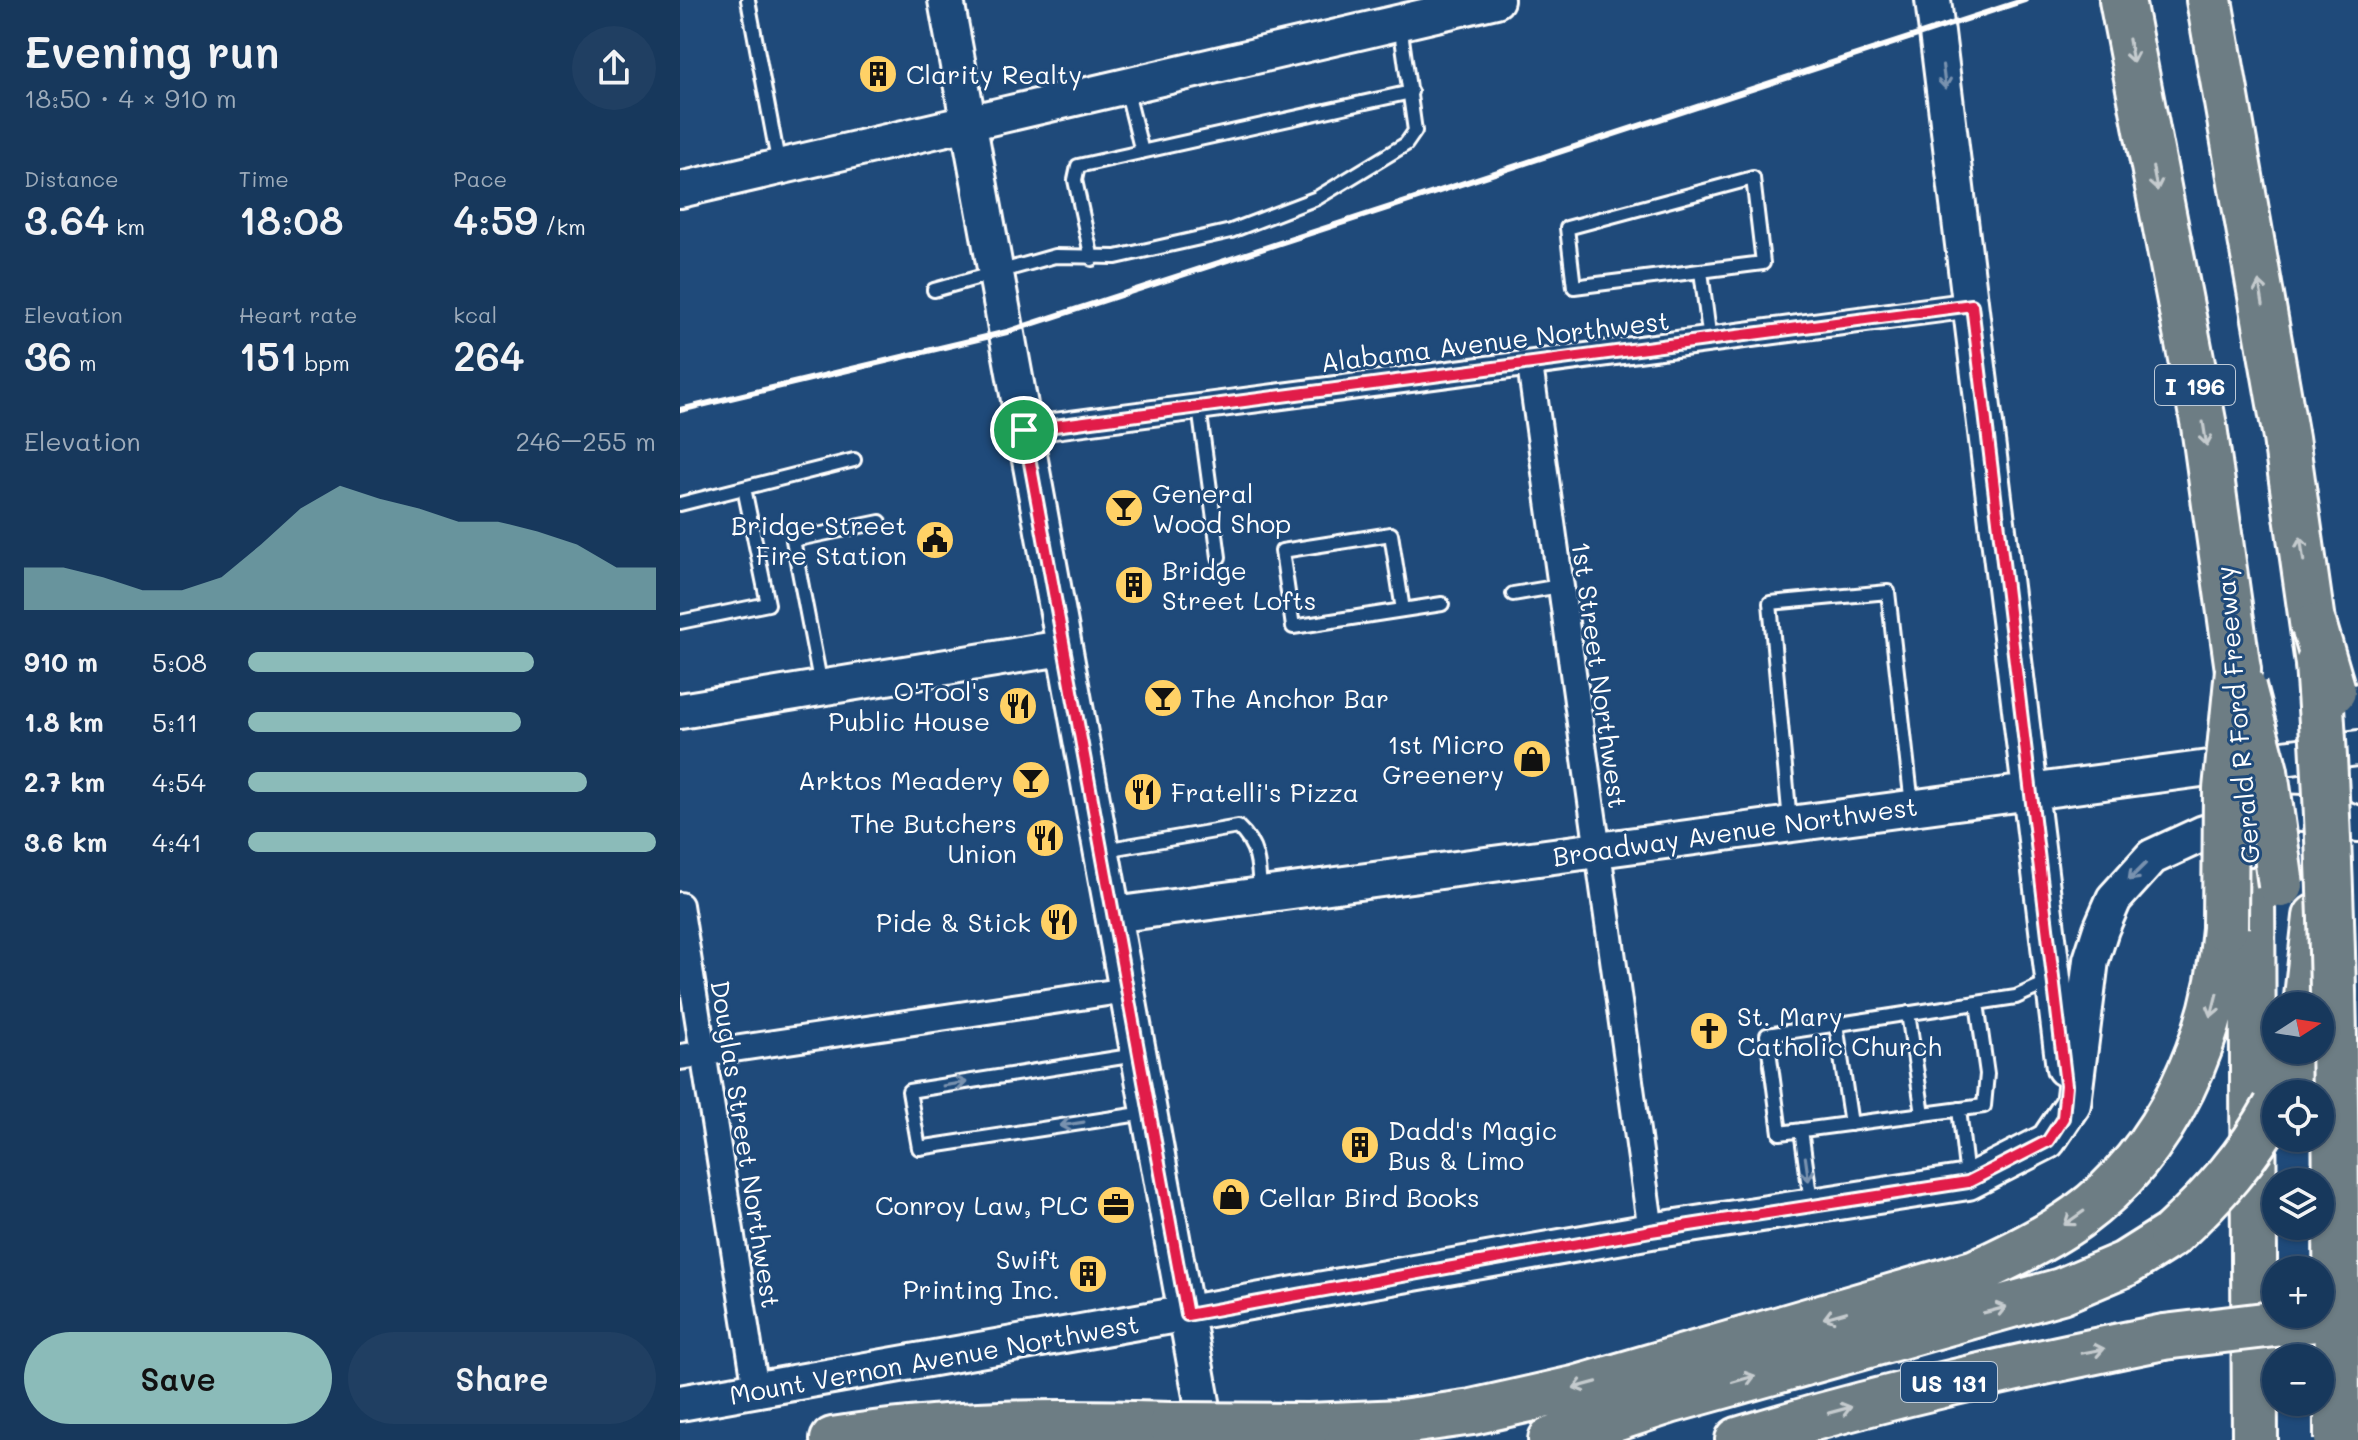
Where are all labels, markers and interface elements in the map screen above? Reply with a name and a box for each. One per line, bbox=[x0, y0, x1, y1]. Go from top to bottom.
text: Evening run bbox=[24, 22, 279, 79]
button: share bbox=[572, 26, 656, 110]
one-way arrow bbox=[2125, 38, 2140, 64]
building icon: Clarity Realty bbox=[857, 53, 899, 95]
place label: Clarity Realty bbox=[906, 57, 1082, 91]
one-way arrow bbox=[1937, 64, 1952, 89]
text: 18:50 · 4 × 910 m bbox=[24, 81, 237, 115]
text: Distance bbox=[24, 164, 119, 193]
text: Time bbox=[239, 164, 289, 193]
text: Pace bbox=[453, 164, 507, 193]
one-way arrow bbox=[2148, 166, 2163, 191]
text: 3.64 bbox=[24, 193, 109, 245]
text: 18:08 bbox=[239, 193, 344, 245]
text: 4:59 bbox=[453, 193, 538, 245]
text: km bbox=[109, 212, 145, 241]
text: /km bbox=[538, 212, 586, 241]
one-way arrow bbox=[2252, 280, 2267, 306]
text: Elevation bbox=[24, 300, 123, 329]
text: Heart rate bbox=[239, 300, 357, 329]
text: kcal bbox=[453, 300, 497, 329]
street label: Alabama Avenue Northwest bbox=[1319, 303, 1671, 379]
text: 36 bbox=[24, 329, 72, 381]
text: 151 bbox=[239, 329, 298, 381]
text: 264 bbox=[453, 329, 525, 381]
text: m bbox=[72, 348, 97, 377]
text: bpm bbox=[298, 348, 350, 377]
road number: I 196 bbox=[2155, 365, 2235, 405]
pin bbox=[990, 396, 1058, 464]
icon: arrive bbox=[1002, 408, 1046, 452]
one-way arrow bbox=[2198, 421, 2213, 447]
text: Elevation bbox=[24, 424, 141, 458]
text: 246–255 m bbox=[515, 424, 656, 458]
place label: General Wood Shop bbox=[1152, 476, 1291, 540]
bar icon: General Wood Shop bbox=[1103, 487, 1145, 529]
place label: Bridge Street Fire Station bbox=[731, 508, 907, 572]
public building icon: Bridge Street Fire Station bbox=[914, 519, 956, 561]
one-way arrow bbox=[2294, 537, 2309, 562]
street label: 1st Street Northwest bbox=[1564, 539, 1636, 811]
place label: Bridge Street Lofts bbox=[1162, 553, 1316, 617]
building icon: Bridge Street Lofts bbox=[1113, 564, 1155, 606]
street label: Gerald R Ford Freeway bbox=[2207, 565, 2267, 865]
text: 910 m bbox=[24, 645, 98, 679]
text: 5:08 bbox=[152, 645, 207, 679]
place label: O'Tool's Public House bbox=[828, 674, 990, 738]
bar icon: The Anchor Bar bbox=[1142, 677, 1184, 719]
place label: The Anchor Bar bbox=[1191, 681, 1389, 715]
restaurant icon: O'Tool's Public House bbox=[997, 685, 1039, 727]
text: 1.8 km bbox=[24, 705, 104, 739]
text: 5:11 bbox=[152, 705, 198, 739]
place label: 1st Micro Greenery bbox=[1382, 727, 1504, 791]
shop icon: 1st Micro Greenery bbox=[1511, 738, 1553, 780]
bar icon: Arktos Meadery bbox=[1010, 759, 1052, 801]
place label: Arktos Meadery bbox=[798, 763, 1003, 797]
text: 2.7 km bbox=[24, 765, 105, 799]
text: 4:54 bbox=[152, 765, 206, 799]
restaurant icon: Fratelli's Pizza bbox=[1122, 771, 1164, 813]
place label: Fratelli's Pizza bbox=[1171, 775, 1359, 809]
street label: Broadway Avenue Northwest bbox=[1550, 789, 1920, 873]
place label: The Butchers Union bbox=[850, 806, 1017, 870]
restaurant icon: The Butchers Union bbox=[1024, 817, 1066, 859]
text: 3.6 km bbox=[24, 825, 107, 859]
text: 4:41 bbox=[152, 825, 202, 859]
one-way arrow bbox=[2127, 862, 2147, 881]
restaurant icon: Pide & Stick bbox=[1038, 901, 1080, 943]
place label: Pide & Stick bbox=[876, 905, 1031, 939]
street label: Douglas Street Northwest bbox=[703, 978, 789, 1310]
one-way arrow bbox=[2205, 991, 2220, 1017]
north arrow bbox=[2262, 992, 2334, 1064]
map controls bbox=[2262, 992, 2334, 1416]
place label: St. Mary Catholic Church bbox=[1737, 999, 1942, 1063]
church icon: St. Mary Catholic Church bbox=[1688, 1010, 1730, 1052]
one-way arrow bbox=[942, 1075, 967, 1090]
button: locate bbox=[2262, 1080, 2334, 1152]
place label: Dadd's Magic Bus & Limo bbox=[1388, 1113, 1557, 1177]
one-way arrow bbox=[1060, 1117, 1086, 1132]
building icon: Dadd's Magic Bus & Limo bbox=[1339, 1124, 1381, 1166]
one-way arrow bbox=[1800, 1156, 1815, 1181]
button: layers bbox=[2262, 1168, 2334, 1240]
shop icon: Cellar Bird Books bbox=[1210, 1176, 1252, 1218]
place label: Cellar Bird Books bbox=[1259, 1180, 1480, 1214]
office icon: Conroy Law, PLC bbox=[1095, 1184, 1137, 1226]
place label: Conroy Law, PLC bbox=[875, 1188, 1088, 1222]
one-way arrow bbox=[2064, 1210, 2086, 1226]
place label: Swift Printing Inc. bbox=[903, 1242, 1060, 1306]
building icon: Swift Printing Inc. bbox=[1067, 1253, 1109, 1295]
button: + bbox=[2262, 1256, 2334, 1328]
one-way arrow bbox=[1981, 1301, 2007, 1316]
street label: Mount Vernon Avenue Northwest bbox=[727, 1306, 1141, 1412]
one-way arrow bbox=[1823, 1308, 1849, 1323]
button: Save bbox=[24, 1332, 332, 1424]
button: Share bbox=[348, 1332, 656, 1424]
one-way arrow bbox=[2080, 1343, 2105, 1358]
button: − bbox=[2262, 1344, 2334, 1416]
road number: US 131 bbox=[1901, 1362, 1997, 1402]
one-way arrow bbox=[1731, 1371, 1757, 1386]
one-way arrow bbox=[1572, 1379, 1598, 1394]
one-way arrow bbox=[1826, 1401, 1852, 1416]

